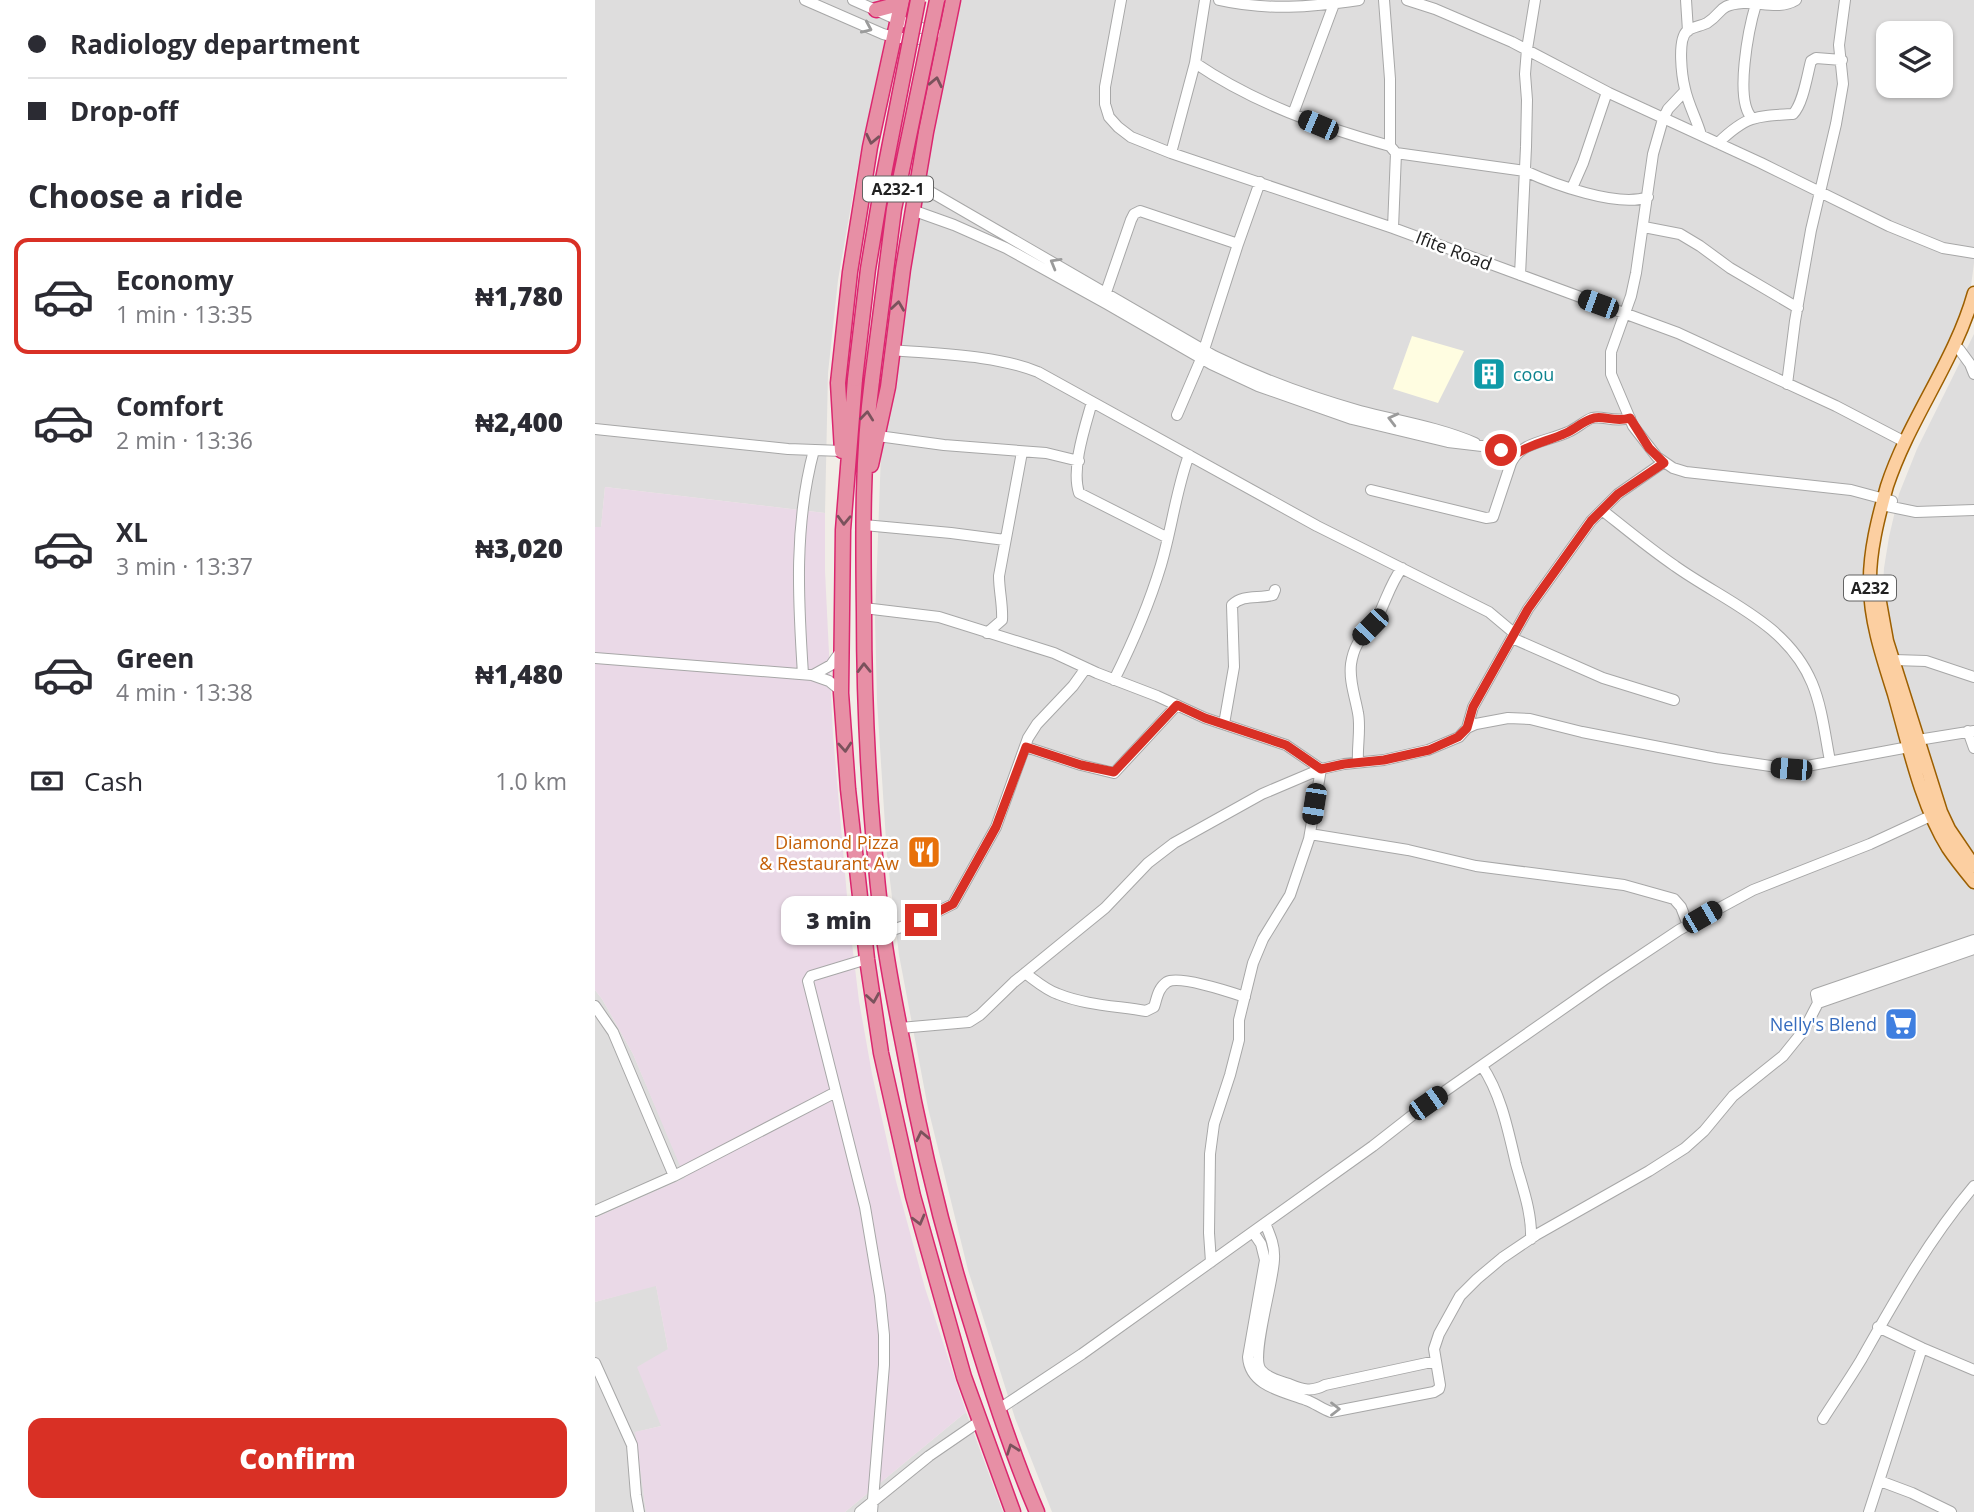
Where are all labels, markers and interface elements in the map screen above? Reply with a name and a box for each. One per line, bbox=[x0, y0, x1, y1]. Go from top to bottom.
one-way arrow bbox=[860, 20, 873, 34]
map controls bbox=[1876, 21, 1953, 98]
button: layers bbox=[1876, 21, 1953, 98]
text: Radiology department bbox=[70, 26, 360, 62]
one-way arrow bbox=[928, 76, 943, 88]
text: Drop-off bbox=[70, 93, 178, 129]
car bbox=[1295, 107, 1342, 143]
one-way arrow bbox=[866, 132, 880, 144]
text: Choose a ride bbox=[28, 174, 243, 217]
road number: A232-1 bbox=[863, 176, 933, 202]
street label: Ifite Road bbox=[1412, 225, 1496, 275]
one-way arrow bbox=[1049, 258, 1062, 271]
text: Economy bbox=[116, 262, 234, 298]
icon: car bbox=[32, 265, 95, 328]
text: ₦1,780 bbox=[475, 278, 563, 314]
car bbox=[1575, 287, 1622, 321]
text: 1 min · 13:35 bbox=[116, 298, 253, 330]
one-way arrow bbox=[890, 300, 905, 312]
building icon: coou bbox=[1470, 355, 1508, 393]
place label: coou bbox=[1513, 362, 1554, 386]
text: Comfort bbox=[116, 388, 223, 424]
icon: car bbox=[32, 391, 95, 454]
text: ₦2,400 bbox=[475, 404, 563, 440]
one-way arrow bbox=[860, 410, 875, 422]
one-way arrow bbox=[1387, 413, 1399, 427]
text: 2 min · 13:36 bbox=[116, 424, 253, 456]
route start bbox=[1485, 434, 1517, 466]
text: XL bbox=[116, 514, 148, 550]
one-way arrow bbox=[836, 515, 851, 526]
icon: car bbox=[32, 517, 95, 580]
text: ₦3,020 bbox=[475, 530, 563, 566]
text: 3 min · 13:37 bbox=[116, 550, 253, 582]
road number: A232 bbox=[1844, 576, 1896, 600]
car bbox=[1348, 605, 1393, 649]
text: Green bbox=[116, 640, 194, 676]
icon: car bbox=[32, 643, 95, 706]
text: ₦1,480 bbox=[475, 656, 563, 692]
one-way arrow bbox=[857, 662, 872, 673]
text: 4 min · 13:38 bbox=[116, 676, 253, 708]
one-way arrow bbox=[837, 742, 852, 753]
car bbox=[1770, 757, 1813, 781]
icon: cash bbox=[28, 762, 66, 800]
text: Cash bbox=[84, 763, 143, 799]
text: 1.0 km bbox=[495, 765, 567, 797]
car bbox=[1301, 782, 1328, 826]
place label: Diamond Pizza & Restaurant Aw bbox=[759, 830, 899, 875]
restaurant icon: Diamond Pizza & Restaurant Aw bbox=[905, 833, 943, 871]
callout: 3 min bbox=[781, 895, 897, 944]
car bbox=[1679, 897, 1726, 937]
text: 3 min bbox=[806, 904, 872, 936]
route end bbox=[905, 904, 937, 936]
one-way arrow bbox=[865, 992, 880, 1003]
supermarket icon: Nelly's Blend bbox=[1882, 1005, 1920, 1043]
place label: Nelly's Blend bbox=[1770, 1012, 1877, 1036]
car bbox=[1405, 1082, 1452, 1124]
one-way arrow bbox=[915, 1130, 930, 1142]
one-way arrow bbox=[911, 1214, 926, 1226]
one-way arrow bbox=[1330, 1401, 1341, 1417]
button: Confirm bbox=[28, 1418, 567, 1498]
one-way arrow bbox=[1006, 1443, 1020, 1455]

